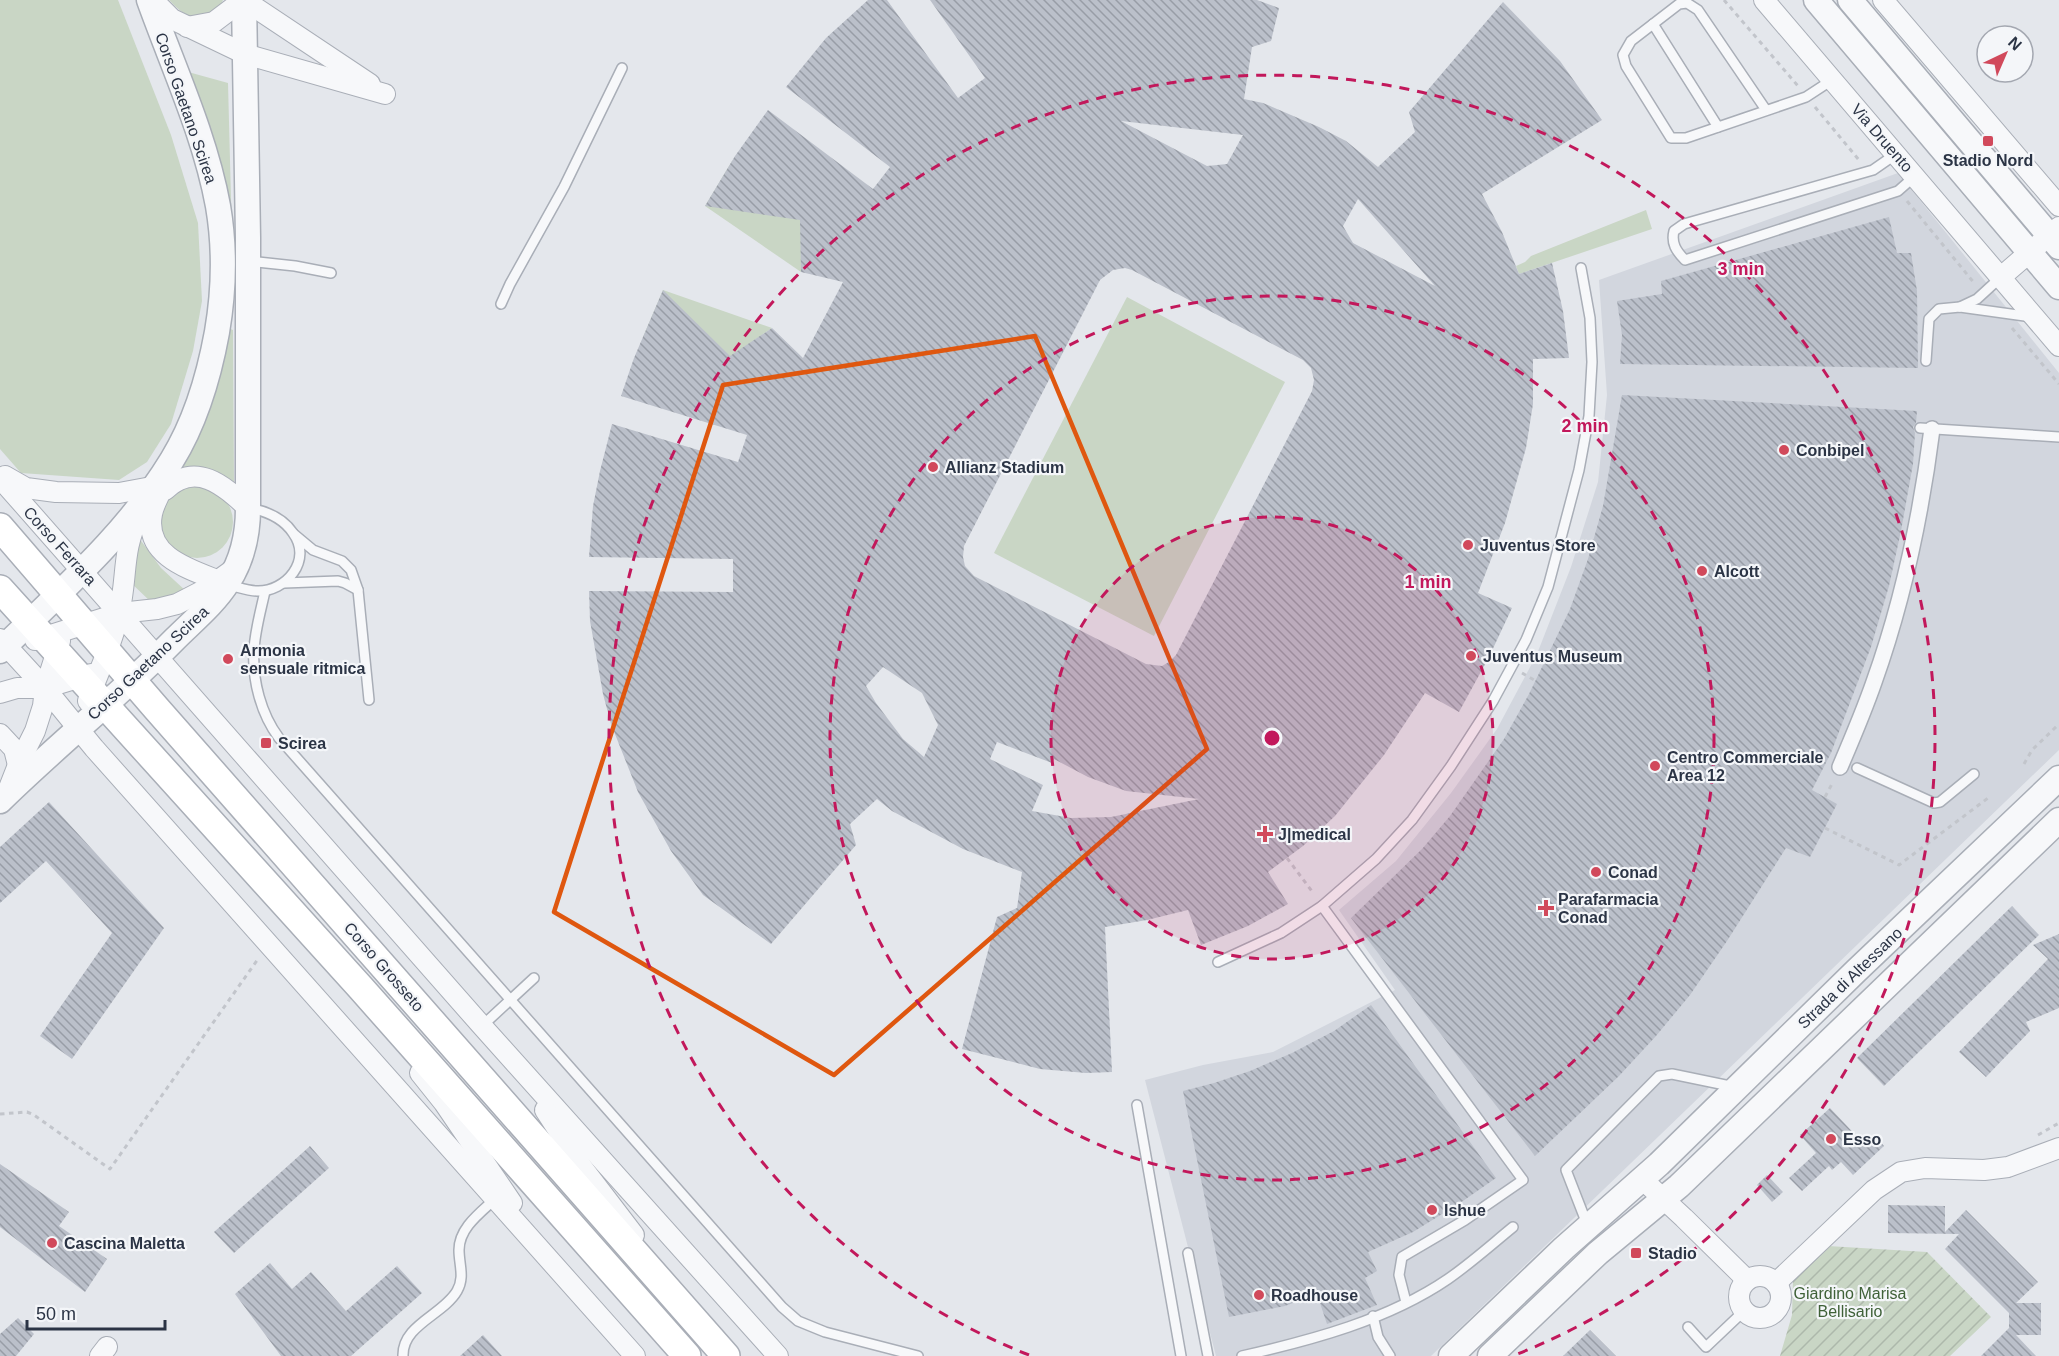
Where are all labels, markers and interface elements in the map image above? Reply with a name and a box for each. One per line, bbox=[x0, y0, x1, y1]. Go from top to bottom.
north arrow bbox=[1975, 24, 2035, 84]
street label: Corso Gaetano Scirea bbox=[152, 30, 220, 186]
text: N bbox=[2005, 33, 2025, 54]
street label: Via Druento bbox=[1848, 101, 1916, 175]
marker: Stadio Nord bbox=[1981, 134, 1995, 148]
place label: Stadio Nord bbox=[1943, 152, 2033, 169]
text: 3 min bbox=[1717, 259, 1765, 279]
text: 2 min bbox=[1561, 416, 1609, 436]
place label: Conbipel bbox=[1796, 442, 1864, 459]
marker: Conbipel bbox=[1777, 443, 1791, 457]
place label: Allianz Stadium bbox=[945, 459, 1064, 476]
marker: Allianz Stadium bbox=[926, 460, 940, 474]
street label: Corso Ferrara bbox=[20, 503, 100, 589]
place label: Juventus Store bbox=[1480, 537, 1596, 554]
marker: Juventus Store bbox=[1461, 538, 1475, 552]
place label: Alcott bbox=[1714, 563, 1760, 580]
marker: Alcott bbox=[1695, 564, 1709, 578]
text: 1 min bbox=[1404, 572, 1452, 592]
street label: Corso Gaetano Scirea bbox=[84, 603, 212, 723]
place label: Armonia sensuale ritmica bbox=[240, 642, 366, 677]
place label: Juventus Museum bbox=[1483, 648, 1623, 665]
marker: Juventus Museum bbox=[1464, 649, 1478, 663]
marker: Armonia sensuale ritmica bbox=[221, 652, 235, 666]
centre of rings bbox=[1262, 728, 1282, 748]
place label: Scirea bbox=[278, 735, 326, 752]
marker: Scirea bbox=[259, 736, 273, 750]
place label: Centro Commerciale Area 12 bbox=[1667, 749, 1824, 784]
marker: Centro Commerciale Area 12 bbox=[1648, 759, 1662, 773]
marker: J|medical bbox=[1256, 825, 1274, 843]
place label: J|medical bbox=[1278, 826, 1351, 843]
place label: Conad bbox=[1608, 864, 1658, 881]
marker: Conad bbox=[1589, 865, 1603, 879]
place label: Parafarmacia Conad bbox=[1558, 891, 1659, 926]
marker: Parafarmacia Conad bbox=[1539, 901, 1553, 915]
street label: Corso Grosseto bbox=[341, 919, 427, 1015]
street label: Strada di Altessano bbox=[1795, 924, 1906, 1032]
place label: Esso bbox=[1843, 1131, 1881, 1148]
marker: Esso bbox=[1824, 1132, 1838, 1146]
place label: Ishue bbox=[1444, 1202, 1486, 1219]
marker: Ishue bbox=[1425, 1203, 1439, 1217]
place label: Cascina Maletta bbox=[64, 1235, 185, 1252]
marker: Cascina Maletta bbox=[45, 1236, 59, 1250]
place label: Stadio bbox=[1648, 1245, 1697, 1262]
marker: Stadio bbox=[1629, 1246, 1643, 1260]
park label: Giardino Marisa Bellisario bbox=[1794, 1285, 1907, 1320]
place label: Roadhouse bbox=[1271, 1287, 1358, 1304]
marker: Roadhouse bbox=[1252, 1288, 1266, 1302]
scale bar bbox=[27, 1293, 165, 1331]
text: 50 m bbox=[36, 1304, 76, 1324]

